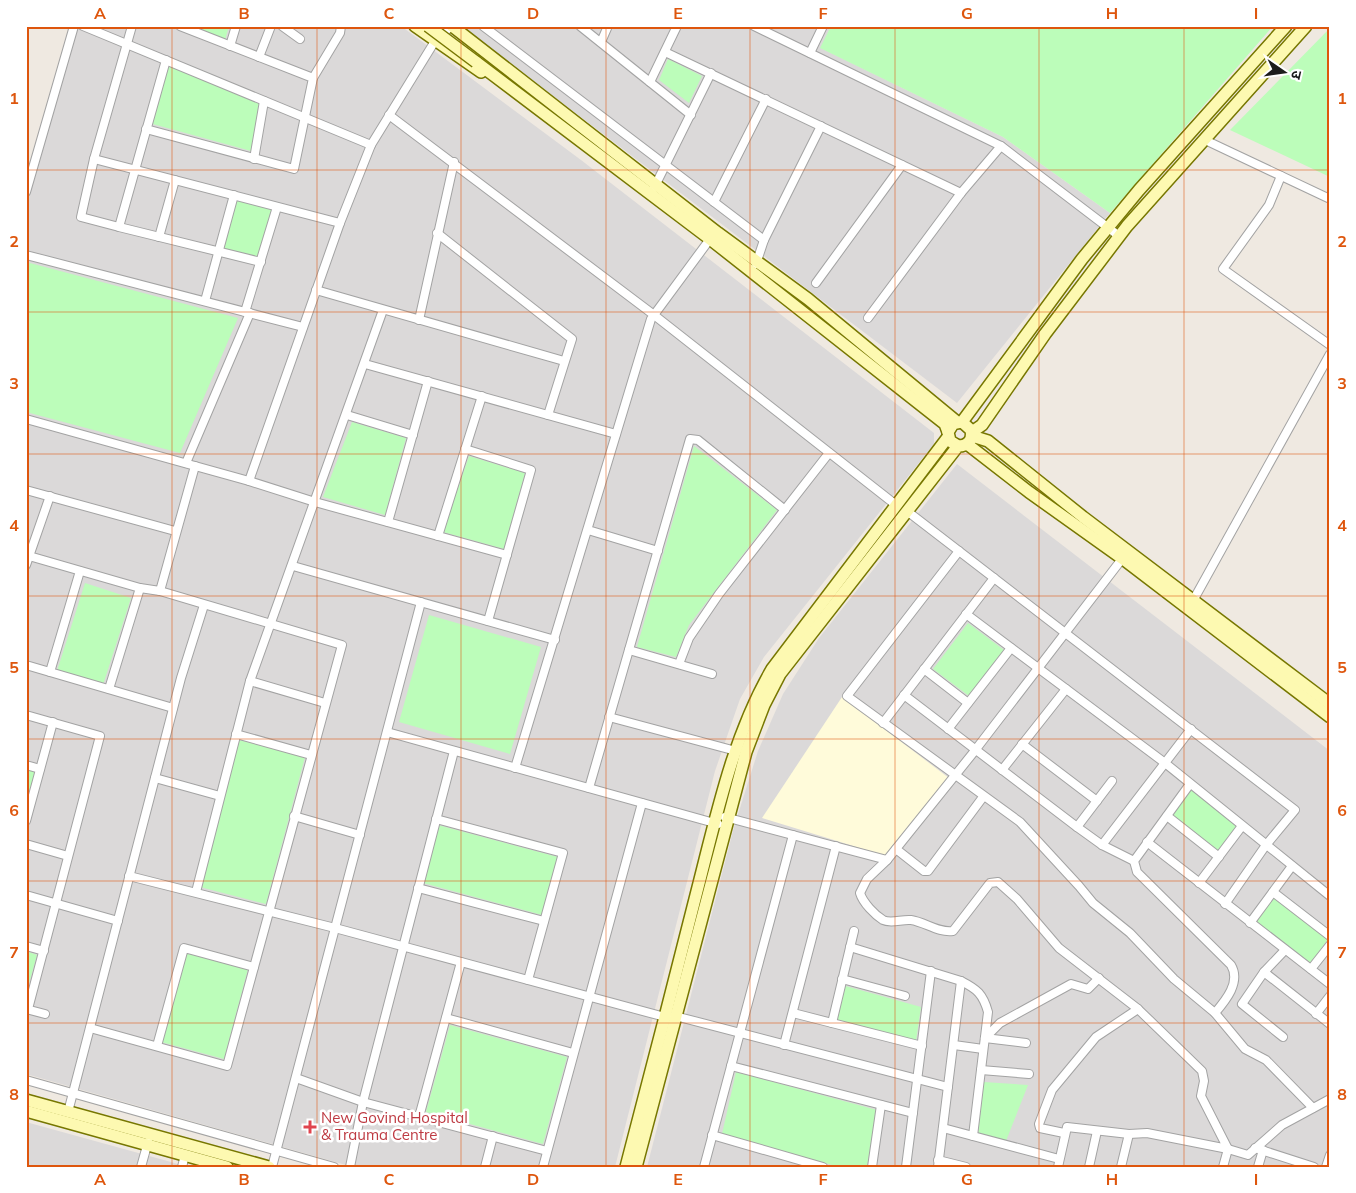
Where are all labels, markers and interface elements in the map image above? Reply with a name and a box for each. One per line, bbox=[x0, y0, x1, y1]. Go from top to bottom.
text: A bbox=[94, 3, 106, 23]
text: B bbox=[238, 3, 250, 23]
text: C bbox=[384, 3, 395, 23]
text: D bbox=[527, 3, 539, 23]
text: E bbox=[673, 3, 683, 23]
text: F bbox=[818, 3, 828, 23]
text: G bbox=[961, 3, 973, 23]
text: H bbox=[1106, 3, 1118, 23]
text: I bbox=[1254, 3, 1258, 23]
north arrow bbox=[1258, 48, 1308, 98]
text: उ bbox=[1287, 69, 1306, 82]
text: 1 bbox=[9, 88, 19, 108]
text: 1 bbox=[1337, 88, 1347, 108]
text: 2 bbox=[9, 231, 19, 251]
text: 2 bbox=[1337, 231, 1347, 251]
text: 3 bbox=[9, 373, 19, 393]
text: 3 bbox=[1337, 373, 1347, 393]
text: 4 bbox=[9, 515, 19, 535]
text: 4 bbox=[1337, 515, 1347, 535]
text: 5 bbox=[9, 657, 19, 677]
text: 5 bbox=[1337, 657, 1347, 677]
text: 6 bbox=[9, 800, 19, 820]
text: 6 bbox=[1337, 800, 1347, 820]
text: 7 bbox=[9, 942, 19, 962]
text: 7 bbox=[1337, 942, 1347, 962]
text: 8 bbox=[9, 1084, 19, 1104]
text: 8 bbox=[1337, 1084, 1347, 1104]
place label: New Govind Hospital & Trauma Centre bbox=[321, 1108, 468, 1144]
marker: New Govind Hospital & Trauma Centre bbox=[303, 1120, 317, 1134]
text: A bbox=[94, 1169, 106, 1189]
text: B bbox=[238, 1169, 250, 1189]
text: C bbox=[384, 1169, 395, 1189]
text: D bbox=[527, 1169, 539, 1189]
text: E bbox=[673, 1169, 683, 1189]
text: F bbox=[818, 1169, 828, 1189]
text: G bbox=[961, 1169, 973, 1189]
text: H bbox=[1106, 1169, 1118, 1189]
text: I bbox=[1254, 1169, 1258, 1189]

